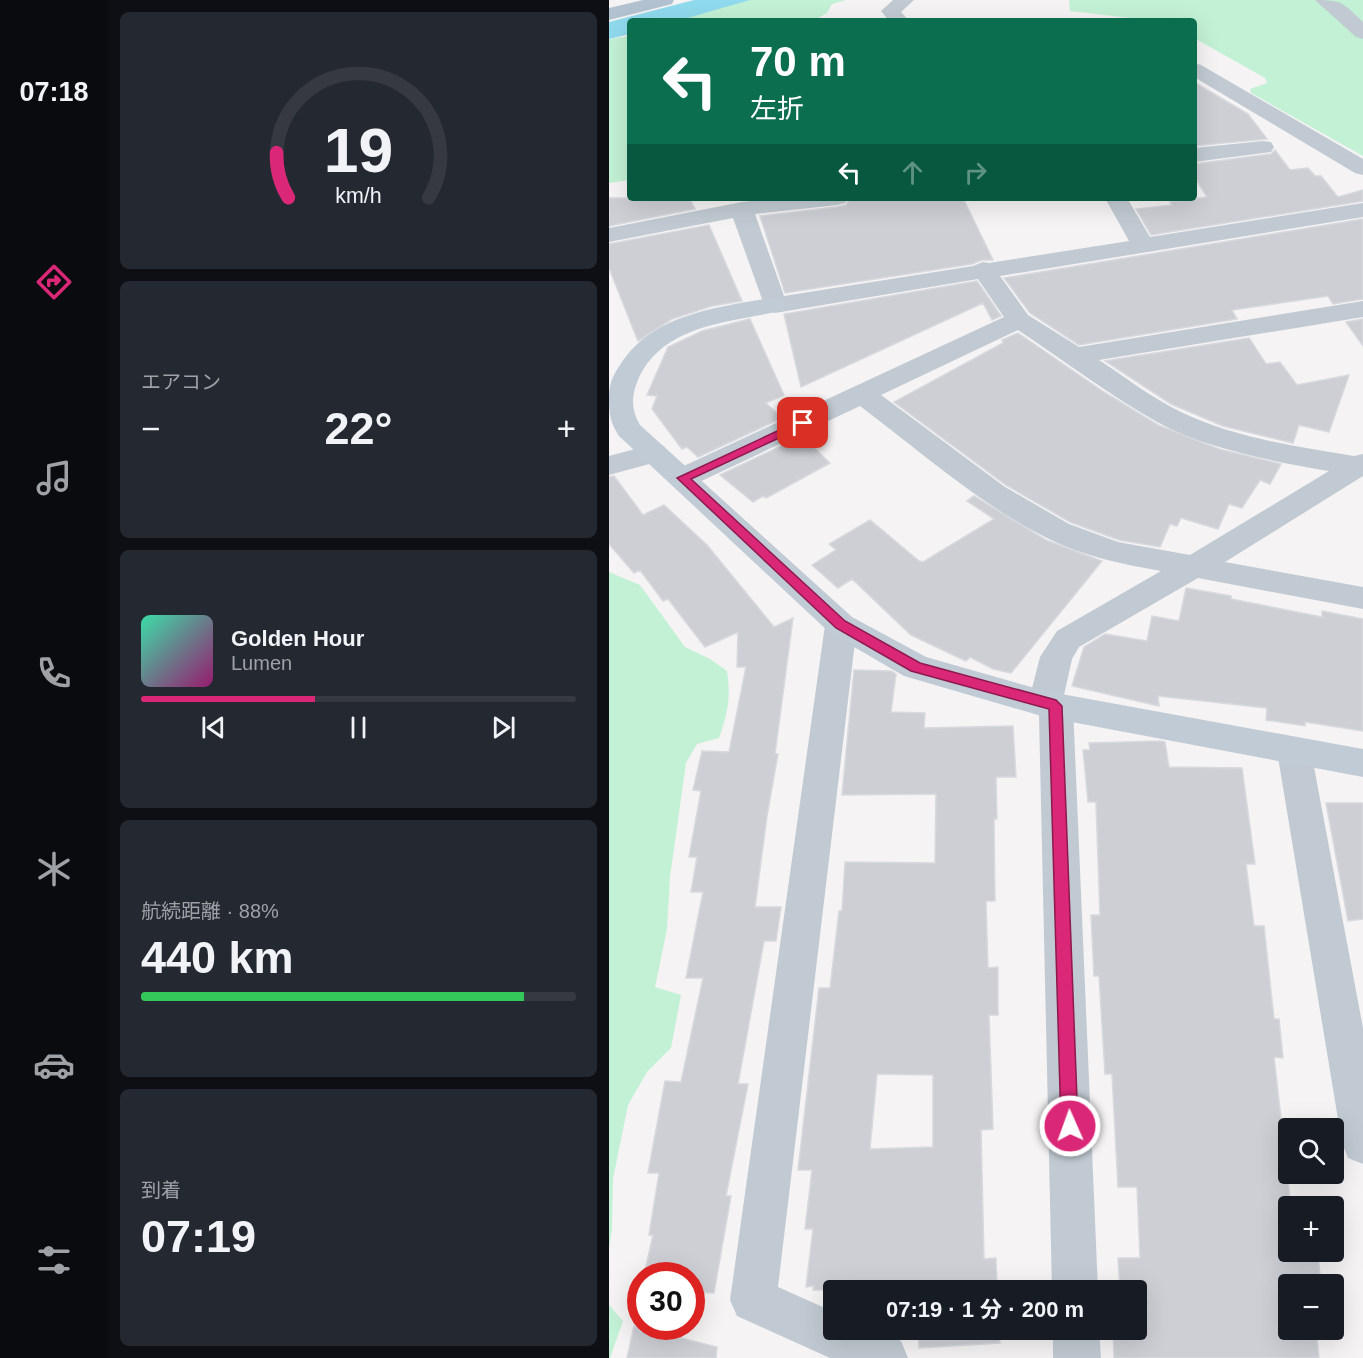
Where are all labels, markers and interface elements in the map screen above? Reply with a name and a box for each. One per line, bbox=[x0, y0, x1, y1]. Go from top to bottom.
text: 70 m bbox=[750, 38, 846, 85]
icon: left bbox=[651, 42, 729, 120]
text: 07:18 bbox=[19, 77, 89, 107]
text: 左折 bbox=[750, 94, 804, 124]
text: 19 bbox=[324, 116, 393, 185]
icon: left bbox=[833, 156, 866, 189]
icon: ahead bbox=[896, 156, 929, 189]
icon: right bbox=[959, 156, 992, 189]
text: km/h bbox=[335, 184, 382, 208]
icon: directions bbox=[33, 261, 75, 303]
text: エアコン bbox=[141, 371, 221, 393]
pin bbox=[777, 397, 828, 448]
text: 22° bbox=[324, 403, 393, 454]
icon: arrive bbox=[786, 406, 819, 439]
text: − bbox=[141, 410, 160, 447]
text: + bbox=[557, 410, 576, 447]
icon: music bbox=[33, 457, 75, 499]
text: Golden Hour bbox=[231, 626, 364, 651]
icon: phone bbox=[33, 652, 75, 694]
text: Lumen bbox=[231, 652, 292, 674]
icon: previous bbox=[197, 711, 230, 744]
icon: pause bbox=[342, 711, 375, 744]
icon: next bbox=[487, 711, 520, 744]
icon: climate bbox=[33, 848, 75, 890]
text: 航続距離 · 88% bbox=[141, 900, 279, 922]
text: 440 km bbox=[141, 932, 294, 983]
icon: car bbox=[33, 1044, 75, 1086]
position arrow bbox=[1038, 1094, 1102, 1158]
map controls bbox=[1278, 1118, 1344, 1340]
button: search bbox=[1278, 1118, 1344, 1184]
text: 到着 bbox=[141, 1179, 181, 1201]
button: + bbox=[1278, 1196, 1344, 1262]
text: 07:19 bbox=[141, 1211, 256, 1262]
icon: filters bbox=[33, 1239, 75, 1281]
speed limit sign: 30 bbox=[627, 1262, 705, 1340]
button: − bbox=[1278, 1274, 1344, 1340]
text: 07:19 · 1 分 · 200 m bbox=[886, 1297, 1084, 1322]

